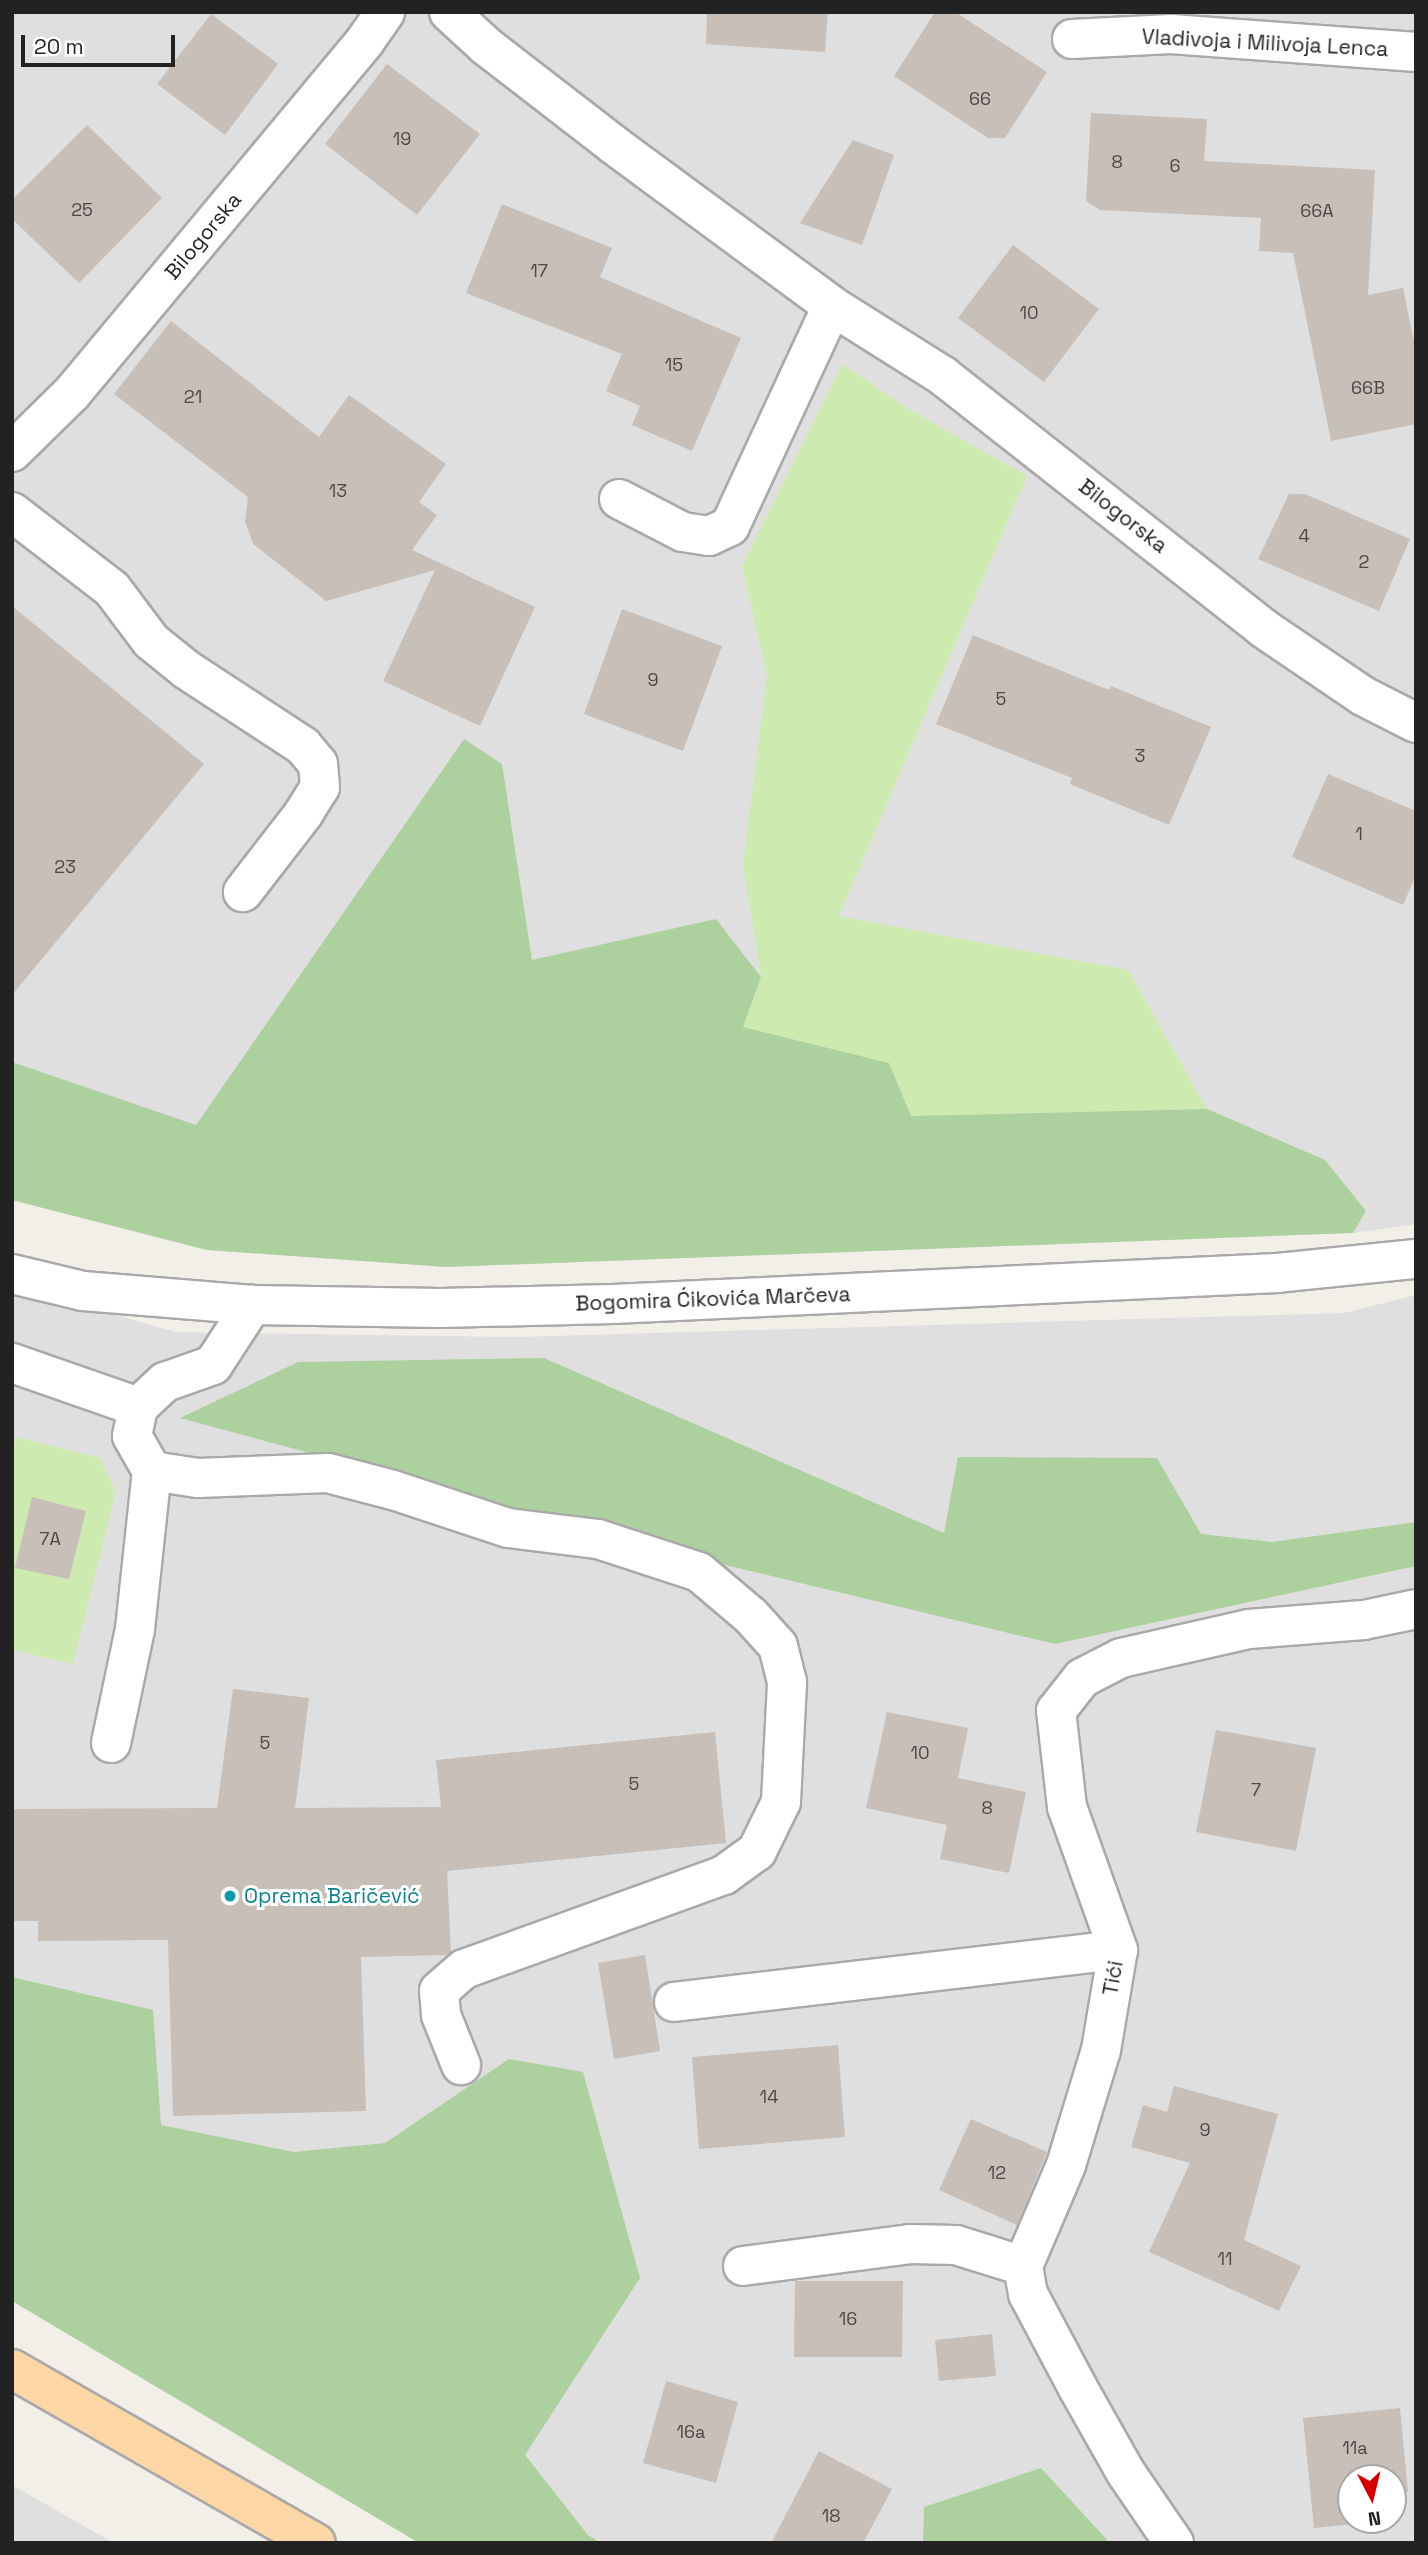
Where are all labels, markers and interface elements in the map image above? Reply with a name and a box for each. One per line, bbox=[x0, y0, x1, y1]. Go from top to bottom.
scale bar bbox=[24, 21, 178, 65]
street label: Vladivoja i Milivoja Lenca bbox=[1141, 24, 1389, 62]
text: 20 m bbox=[34, 33, 84, 60]
house number: 66 bbox=[969, 88, 991, 110]
house number: 19 bbox=[393, 128, 411, 150]
house number: 8 bbox=[1111, 151, 1123, 173]
house number: 6 bbox=[1169, 155, 1181, 177]
street label: Bilogorska bbox=[159, 187, 247, 285]
house number: 25 bbox=[71, 199, 93, 221]
house number: 66A bbox=[1300, 200, 1334, 222]
house number: 17 bbox=[530, 260, 548, 282]
house number: 10 bbox=[1019, 302, 1039, 324]
house number: 15 bbox=[665, 354, 683, 376]
house number: 66B bbox=[1351, 377, 1385, 399]
house number: 21 bbox=[184, 386, 202, 408]
street label: Bilogorska bbox=[1074, 474, 1172, 558]
house number: 13 bbox=[329, 480, 347, 502]
house number: 4 bbox=[1298, 525, 1310, 547]
house number: 2 bbox=[1359, 551, 1369, 573]
house number: 9 bbox=[647, 669, 659, 691]
house number: 5 bbox=[996, 688, 1006, 710]
house number: 3 bbox=[1135, 745, 1145, 767]
house number: 1 bbox=[1355, 823, 1363, 845]
house number: 23 bbox=[54, 856, 76, 878]
street label: Bogomira Ćikovića Marčeva bbox=[575, 1282, 851, 1316]
house number: 7A bbox=[39, 1528, 61, 1550]
house number: 5 bbox=[260, 1732, 270, 1754]
house number: 10 bbox=[910, 1742, 930, 1764]
house number: 5 bbox=[629, 1773, 639, 1795]
house number: 7 bbox=[1251, 1779, 1261, 1801]
house number: 8 bbox=[981, 1797, 993, 1819]
place label: Oprema Baričević bbox=[244, 1883, 420, 1909]
marker: Oprema Baričević bbox=[222, 1888, 238, 1904]
street label: Tići bbox=[1098, 1959, 1128, 1997]
house number: 14 bbox=[760, 2086, 778, 2108]
house number: 9 bbox=[1199, 2119, 1211, 2141]
house number: 12 bbox=[988, 2162, 1006, 2184]
house number: 11 bbox=[1217, 2248, 1233, 2270]
house number: 16 bbox=[839, 2308, 857, 2330]
house number: 16a bbox=[677, 2421, 705, 2443]
house number: 11a bbox=[1342, 2437, 1368, 2459]
north arrow bbox=[1337, 2464, 1407, 2534]
house number: 18 bbox=[822, 2505, 840, 2527]
text: N bbox=[1367, 2505, 1382, 2532]

